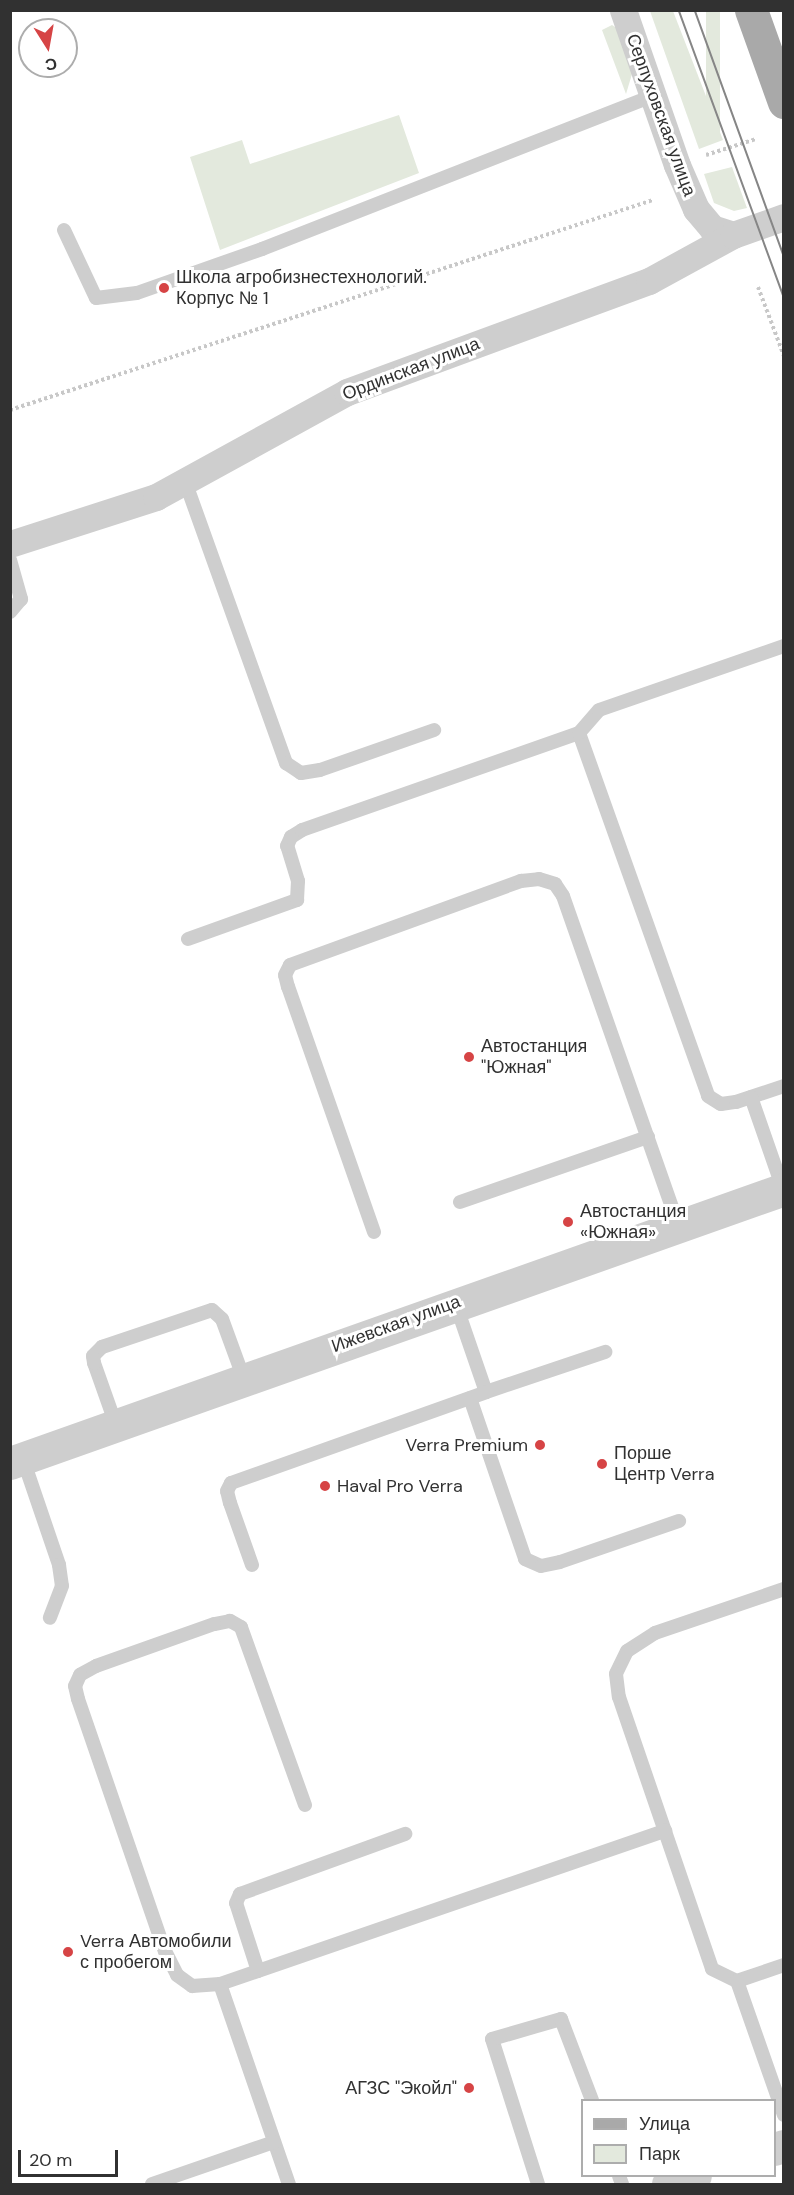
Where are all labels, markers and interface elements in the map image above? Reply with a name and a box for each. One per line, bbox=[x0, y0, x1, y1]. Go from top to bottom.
north arrow bbox=[18, 18, 78, 78]
street label: Серпуховская улица bbox=[622, 31, 700, 199]
text: С bbox=[43, 53, 59, 76]
place label: Школа агробизнестехнологий. Корпус № 1 bbox=[176, 267, 427, 310]
marker: Школа агробизнестехнологий. Корпус № 1 bbox=[157, 281, 171, 295]
street label: Ординская улица bbox=[339, 333, 483, 405]
place label: Автостанция "Южная" bbox=[481, 1036, 587, 1078]
marker: Автостанция "Южная" bbox=[462, 1050, 476, 1064]
place label: Автостанция «Южная» bbox=[580, 1201, 686, 1244]
marker: Автостанция «Южная» bbox=[561, 1215, 575, 1229]
street label: Ижевская улица bbox=[329, 1291, 463, 1357]
place label: Verra Premium bbox=[405, 1434, 528, 1456]
marker: Verra Premium bbox=[533, 1438, 547, 1452]
place label: Порше Центр Verra bbox=[614, 1443, 715, 1486]
marker: Порше Центр Verra bbox=[595, 1457, 609, 1471]
place label: Haval Pro Verra bbox=[337, 1475, 463, 1497]
marker: Haval Pro Verra bbox=[318, 1479, 332, 1493]
place label: Verra Автомобили с пробегом bbox=[80, 1931, 232, 1974]
marker: Verra Автомобили с пробегом bbox=[61, 1945, 75, 1959]
place label: АГЗС "Экойл" bbox=[345, 2077, 457, 2099]
marker: АГЗС "Экойл" bbox=[462, 2081, 476, 2095]
legend bbox=[581, 2099, 776, 2177]
text: Улица bbox=[639, 2112, 690, 2136]
scale bar bbox=[21, 2138, 122, 2176]
text: Парк bbox=[639, 2142, 680, 2166]
text: 20 m bbox=[29, 2148, 72, 2172]

